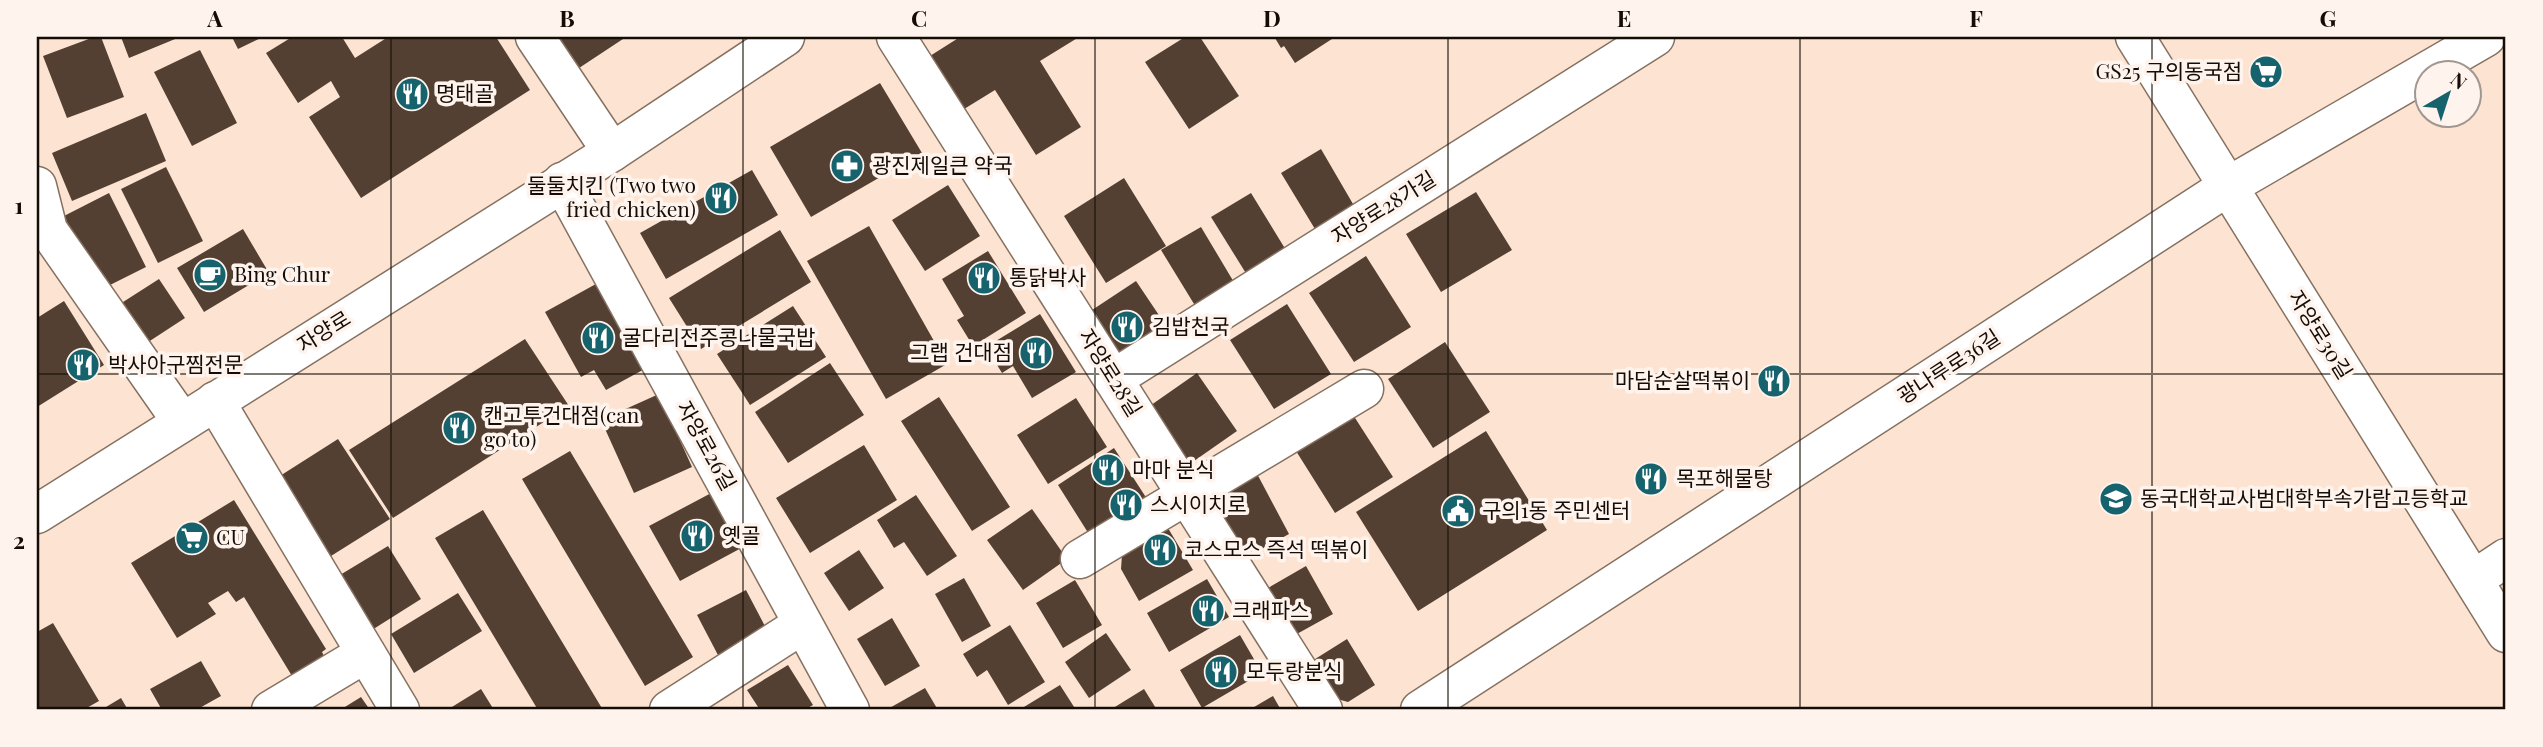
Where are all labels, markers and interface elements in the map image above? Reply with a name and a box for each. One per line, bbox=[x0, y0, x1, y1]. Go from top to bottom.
text: A bbox=[206, 2, 223, 33]
text: B bbox=[559, 2, 575, 33]
text: C bbox=[911, 2, 927, 33]
text: D bbox=[1263, 2, 1281, 33]
text: E bbox=[1617, 2, 1631, 33]
text: F bbox=[1969, 2, 1983, 33]
text: G bbox=[2320, 2, 2337, 33]
supermarket icon: GS25 구의동국점 bbox=[2247, 53, 2285, 91]
place label: GS25 구의동국점 bbox=[2096, 56, 2242, 84]
north arrow bbox=[2414, 60, 2484, 130]
text: N bbox=[2446, 66, 2473, 95]
restaurant icon: 명태골 bbox=[393, 75, 431, 113]
place label: 명태골 bbox=[436, 78, 494, 106]
pharmacy icon: 광진제일큰 약국 bbox=[828, 147, 866, 185]
place label: 광진제일큰 약국 bbox=[872, 150, 1012, 178]
street label: 자양로28가길 bbox=[1326, 163, 1440, 249]
place label: 둘둘치킨 (Two two fried chicken) bbox=[527, 170, 696, 222]
restaurant icon: 둘둘치킨 (Two two fried chicken) bbox=[702, 179, 740, 217]
text: 1 bbox=[15, 189, 24, 220]
cafe icon: Bing Chur bbox=[191, 256, 229, 294]
place label: Bing Chur bbox=[234, 259, 331, 287]
restaurant icon: 통닭박사 bbox=[965, 259, 1003, 297]
place label: 통닭박사 bbox=[1009, 262, 1086, 290]
street label: 자양로30길 bbox=[2283, 284, 2360, 383]
street label: 자양로 bbox=[291, 303, 355, 358]
restaurant icon: 김밥천국 bbox=[1108, 308, 1146, 346]
place label: 김밥천국 bbox=[1152, 311, 1229, 339]
restaurant icon: 굴다리전주콩나물국밥 bbox=[579, 319, 617, 357]
place label: 굴다리전주콩나물국밥 bbox=[622, 322, 815, 350]
street label: 광나루로36길 bbox=[1891, 322, 2005, 409]
street label: 자양로28길 bbox=[1074, 323, 1150, 421]
restaurant icon: 그랩 건대점 bbox=[1017, 334, 1055, 372]
place label: 그랩 건대점 bbox=[910, 337, 1012, 365]
restaurant icon: 박사아구찜전문 bbox=[64, 346, 102, 384]
place label: 박사아구찜전문 bbox=[108, 349, 243, 377]
restaurant icon: 마담순살떡볶이 bbox=[1755, 362, 1793, 400]
place label: 마담순살떡볶이 bbox=[1615, 365, 1750, 393]
street label: 자양로26길 bbox=[672, 395, 744, 495]
place label: 캔고투건대점(can go to) bbox=[484, 400, 640, 452]
restaurant icon: 캔고투건대점(can go to) bbox=[440, 409, 478, 447]
restaurant icon: 마마 분식 bbox=[1089, 451, 1127, 489]
place label: 마마 분식 bbox=[1132, 454, 1215, 482]
restaurant icon: 목포해물탕 bbox=[1632, 460, 1670, 498]
place label: 목포해물탕 bbox=[1676, 463, 1773, 491]
school or university icon: 동국대학교사범대학부속가람고등학교 bbox=[2097, 480, 2135, 518]
place label: 동국대학교사범대학부속가람고등학교 bbox=[2140, 483, 2468, 511]
restaurant icon: 스시이치로 bbox=[1107, 486, 1145, 524]
place label: 스시이치로 bbox=[1150, 489, 1247, 517]
public building icon: 구의1동 주민센터 bbox=[1439, 492, 1477, 530]
place label: 구의1동 주민센터 bbox=[1482, 495, 1630, 523]
restaurant icon: 옛골 bbox=[678, 517, 716, 555]
supermarket icon: CU bbox=[173, 519, 211, 557]
place label: 옛골 bbox=[722, 520, 761, 548]
place label: CU bbox=[216, 522, 245, 550]
text: 2 bbox=[13, 524, 25, 555]
restaurant icon: 코스모스 즉석 떡볶이 bbox=[1141, 531, 1179, 569]
place label: 코스모스 즉석 떡볶이 bbox=[1184, 534, 1368, 562]
restaurant icon: 크래파스 bbox=[1189, 592, 1227, 630]
place label: 크래파스 bbox=[1232, 595, 1309, 623]
restaurant icon: 모두랑분식 bbox=[1202, 653, 1240, 691]
place label: 모두랑분식 bbox=[1246, 656, 1343, 684]

